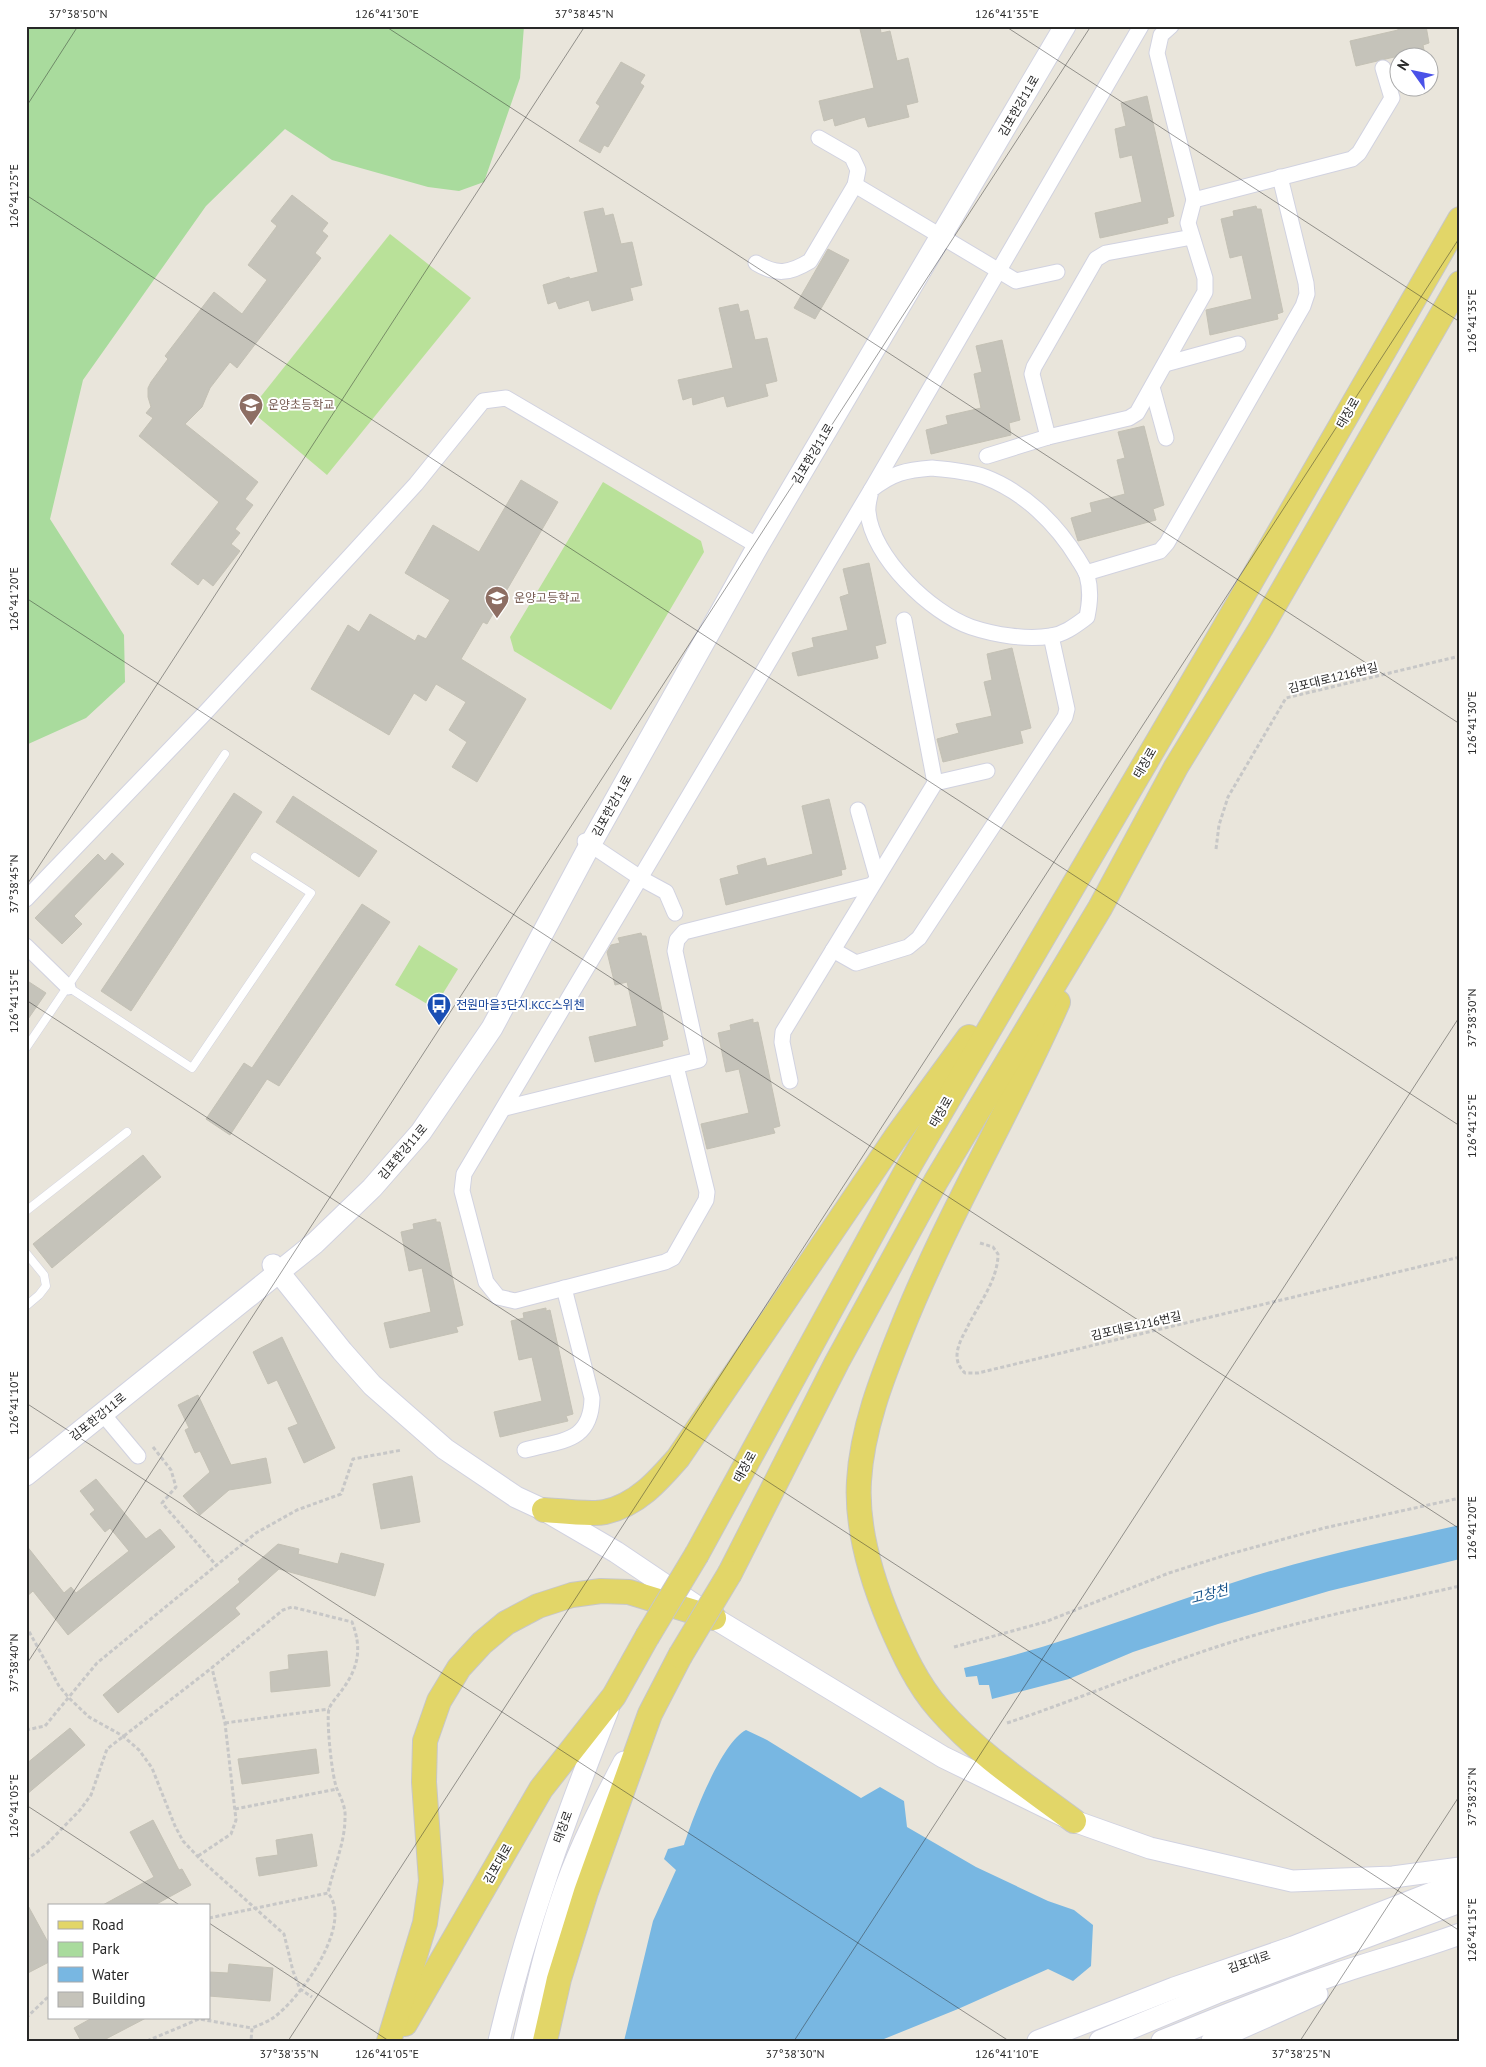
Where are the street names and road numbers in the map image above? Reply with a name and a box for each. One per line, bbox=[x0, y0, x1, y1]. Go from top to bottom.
street label: 김포한강11로 bbox=[995, 72, 1042, 139]
street label: 태장로 bbox=[1333, 395, 1362, 431]
street label: 김포한강11로 bbox=[789, 421, 837, 487]
street label: 김포대로1216번길 bbox=[1286, 659, 1380, 696]
street label: 태장로 bbox=[1130, 745, 1159, 781]
street label: 김포한강11로 bbox=[588, 772, 635, 839]
street label: 태장로 bbox=[926, 1094, 955, 1130]
street label: 김포한강11로 bbox=[375, 1121, 430, 1183]
street label: 김포대로1216번길 bbox=[1089, 1308, 1183, 1343]
street label: 김포한강11로 bbox=[66, 1389, 129, 1444]
street label: 태장로 bbox=[730, 1449, 759, 1485]
street label: 태장로 bbox=[550, 1809, 575, 1845]
street label: 김포대로 bbox=[480, 1841, 515, 1887]
street label: 김포대로 bbox=[1226, 1947, 1272, 1976]

